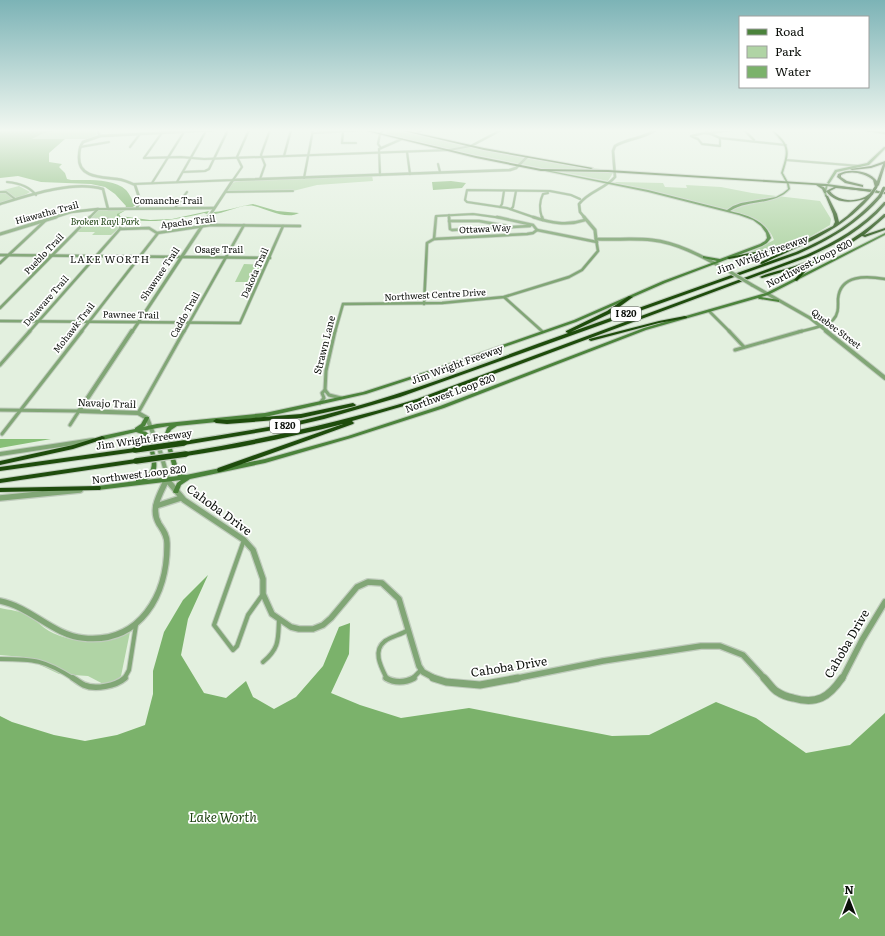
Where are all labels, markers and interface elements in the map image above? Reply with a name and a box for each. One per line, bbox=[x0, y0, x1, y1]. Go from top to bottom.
legend bbox=[739, 16, 869, 88]
text: Road bbox=[775, 22, 805, 40]
text: Park bbox=[775, 42, 802, 60]
text: Water bbox=[775, 62, 811, 80]
street label: Comanche Trail bbox=[133, 193, 203, 207]
street label: Hiawatha Trail bbox=[13, 197, 80, 227]
street label: Apache Trail bbox=[160, 211, 216, 231]
park label: Broken Rayl Park bbox=[70, 214, 140, 228]
street label: Ottawa Way bbox=[459, 220, 512, 236]
street label: Pueblo Trail bbox=[20, 230, 67, 277]
street label: Jim Wright Freeway bbox=[714, 230, 810, 277]
street label: Northwest Loop 820 bbox=[763, 234, 855, 291]
street label: Osage Trail bbox=[195, 242, 243, 256]
street label: Shawnee Trail bbox=[136, 244, 182, 303]
street label: Dakota Trail bbox=[237, 245, 271, 300]
district label: LAKE WORTH bbox=[70, 251, 150, 266]
street label: Delaware Trail bbox=[19, 272, 71, 329]
street label: Northwest Centre Drive bbox=[384, 284, 486, 304]
street label: Caddo Trail bbox=[166, 289, 202, 340]
street label: Mohawk Trail bbox=[49, 299, 97, 356]
street label: Quebec Street bbox=[809, 305, 865, 352]
street label: Pawnee Trail bbox=[103, 307, 159, 321]
road number: I 820 bbox=[611, 307, 641, 321]
street label: Strawn Lane bbox=[309, 314, 338, 376]
street label: Jim Wright Freeway bbox=[409, 340, 505, 387]
street label: Northwest Loop 820 bbox=[403, 369, 497, 416]
street label: Navajo Trail bbox=[77, 394, 137, 411]
road number: I 820 bbox=[270, 419, 300, 433]
street label: Jim Wright Freeway bbox=[95, 424, 193, 453]
street label: Northwest Loop 820 bbox=[91, 460, 187, 487]
street label: Cahoba Drive bbox=[183, 479, 256, 539]
street label: Cahoba Drive bbox=[819, 606, 873, 681]
street label: Cahoba Drive bbox=[469, 651, 548, 681]
water label: Lake Worth bbox=[189, 807, 257, 826]
north arrow bbox=[829, 880, 869, 920]
text: N bbox=[844, 881, 854, 897]

